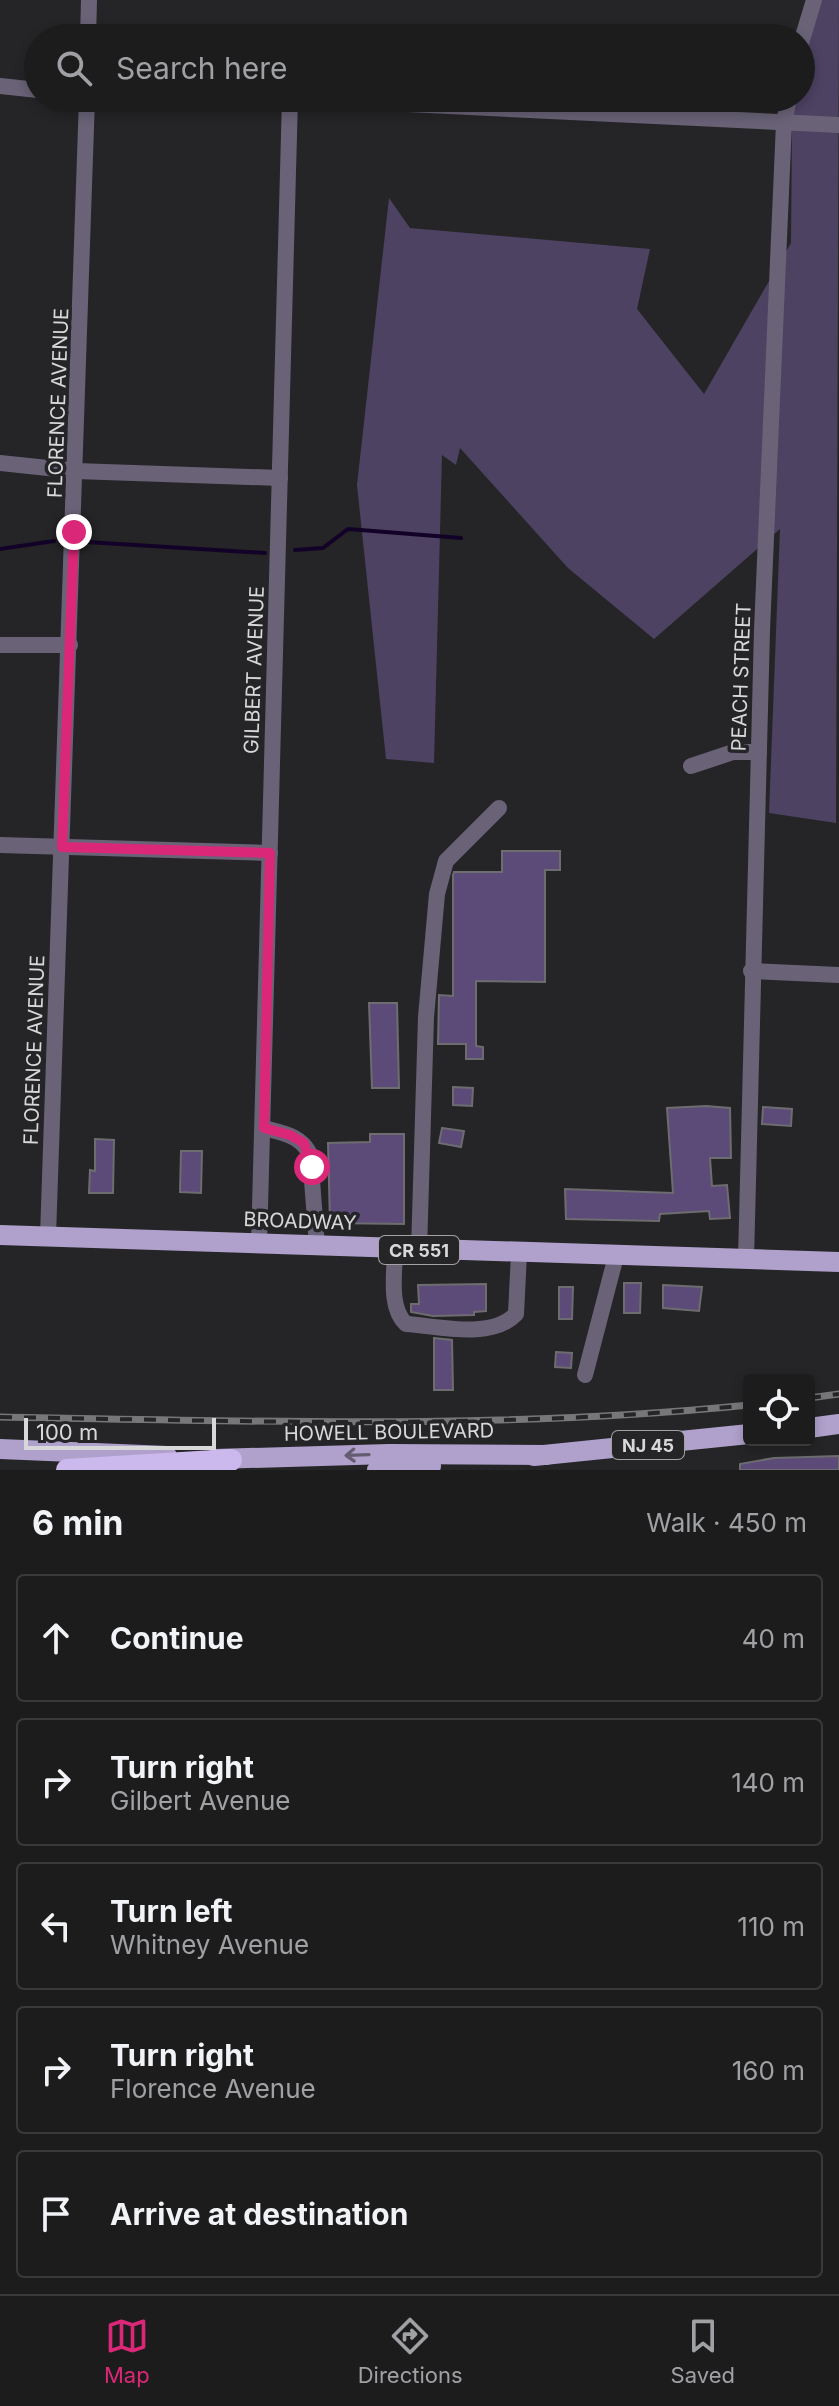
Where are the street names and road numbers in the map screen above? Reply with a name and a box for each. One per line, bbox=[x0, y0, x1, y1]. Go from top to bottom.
street label: FLORENCE AVENUE bbox=[43, 307, 73, 499]
street label: GILBERT AVENUE bbox=[239, 585, 269, 755]
street label: PEACH STREET bbox=[726, 602, 756, 752]
street label: FLORENCE AVENUE bbox=[19, 954, 49, 1146]
street label: BROADWAY bbox=[243, 1207, 357, 1235]
road number: CR 551 bbox=[379, 1236, 459, 1264]
street label: HOWELL BOULEVARD bbox=[284, 1418, 494, 1446]
road number: NJ 45 bbox=[612, 1431, 684, 1459]

